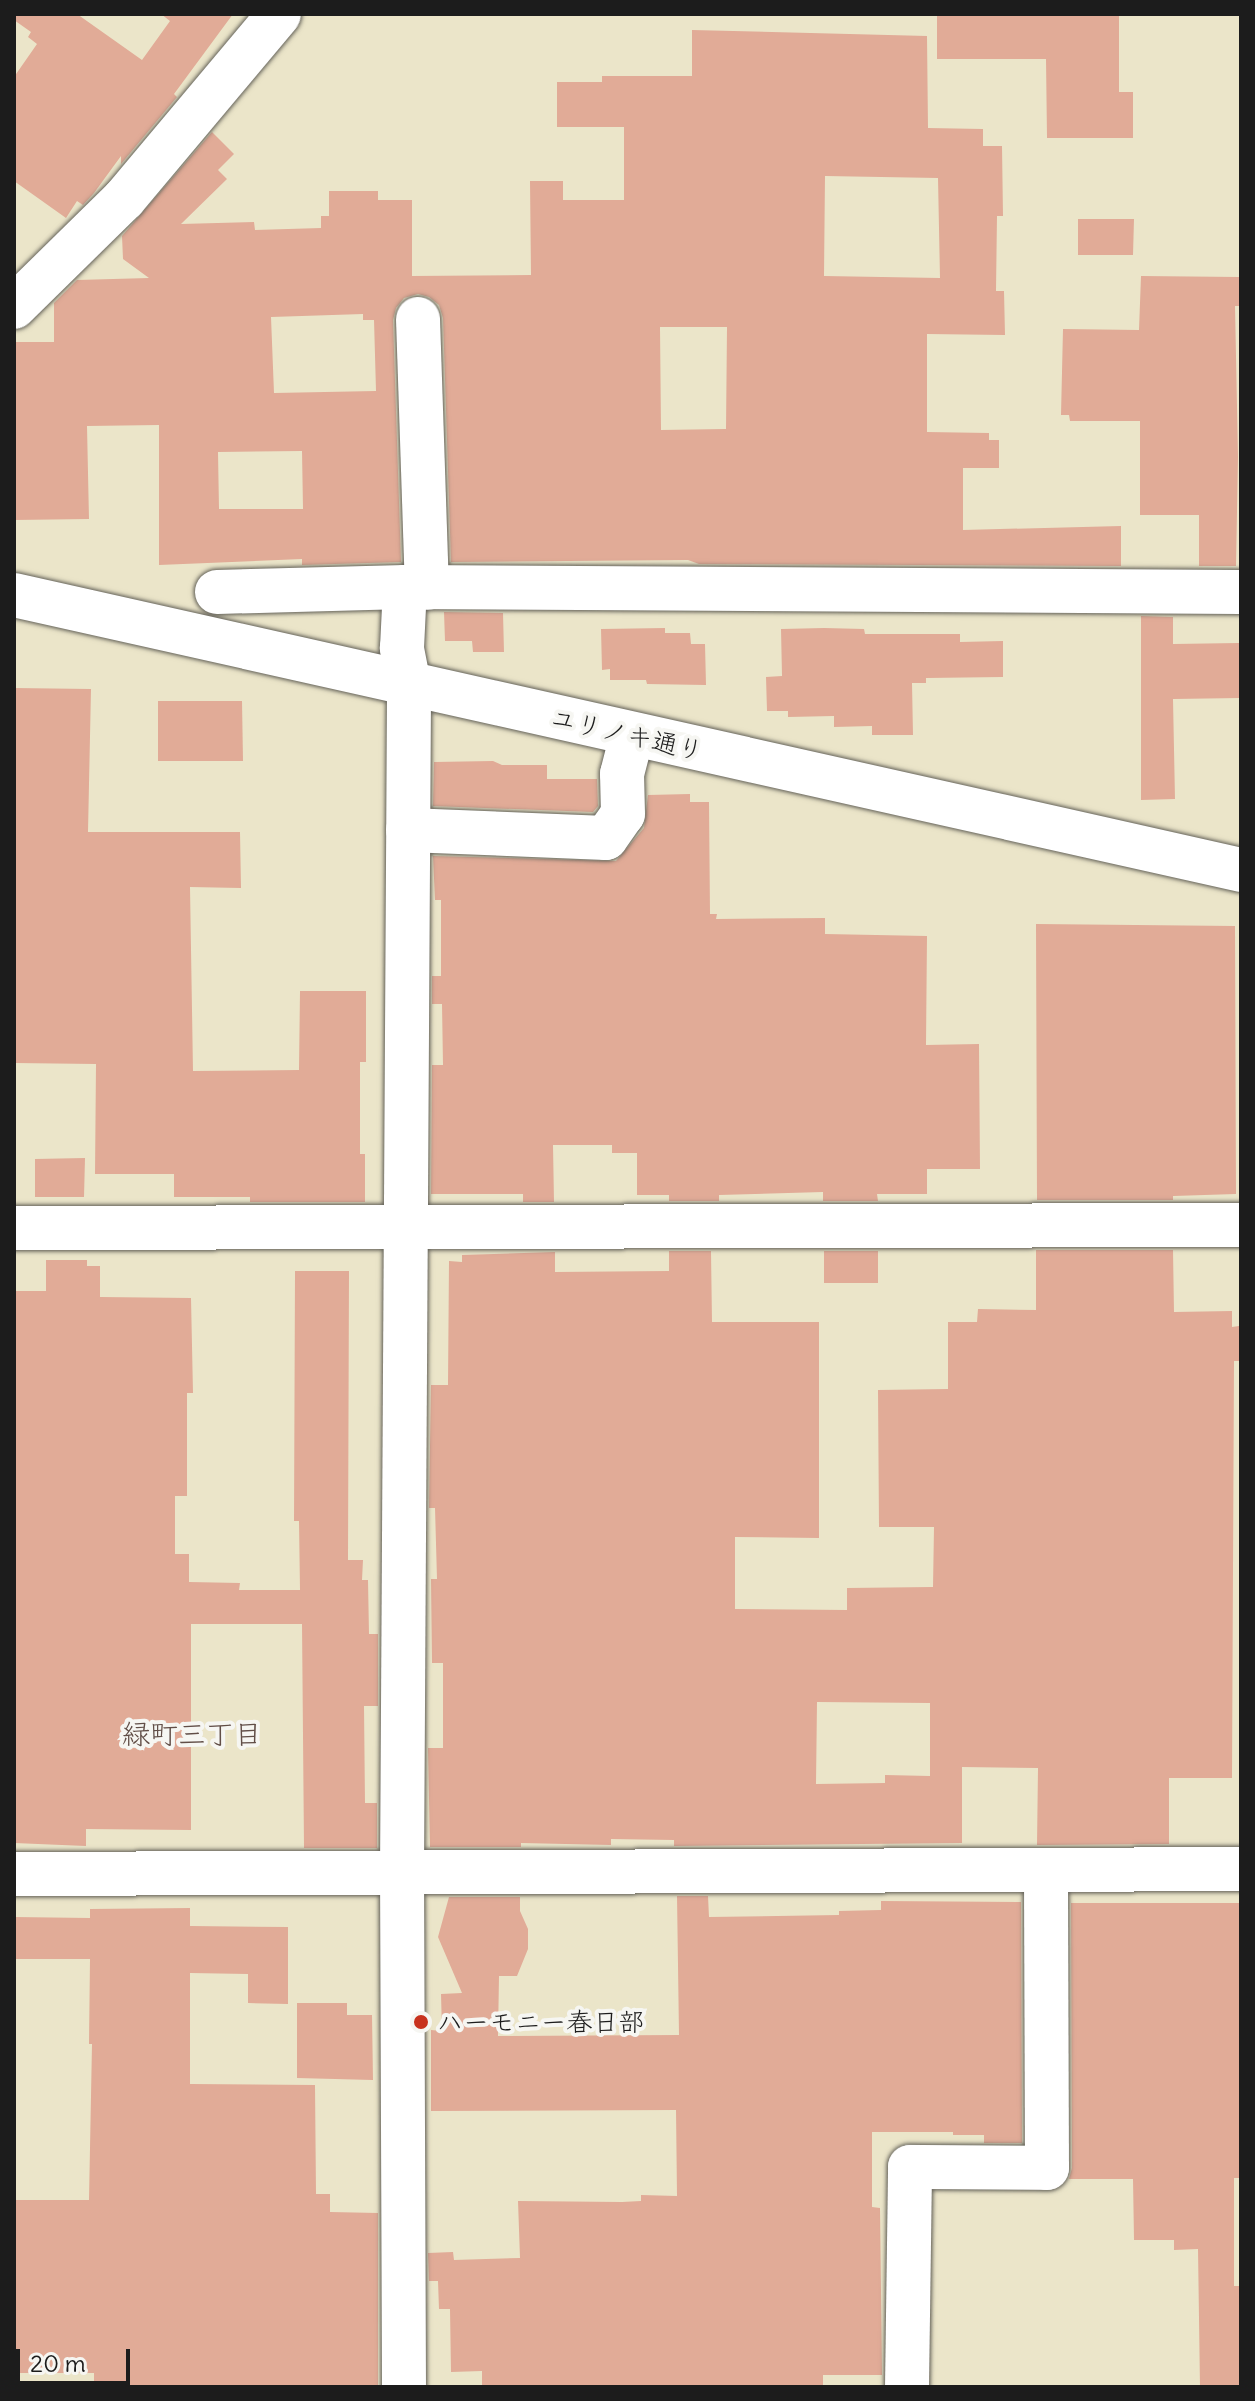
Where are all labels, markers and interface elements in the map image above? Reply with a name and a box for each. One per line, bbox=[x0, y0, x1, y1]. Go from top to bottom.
street label: ユリノキ通り bbox=[547, 701, 707, 767]
district label: 緑町三丁目 bbox=[122, 1717, 262, 1751]
place label: ハーモニー春日部 bbox=[437, 2006, 644, 2038]
marker: ハーモニー春日部 bbox=[412, 2013, 430, 2031]
scale bar bbox=[20, 2333, 134, 2383]
text: 20 m bbox=[30, 2348, 86, 2378]

